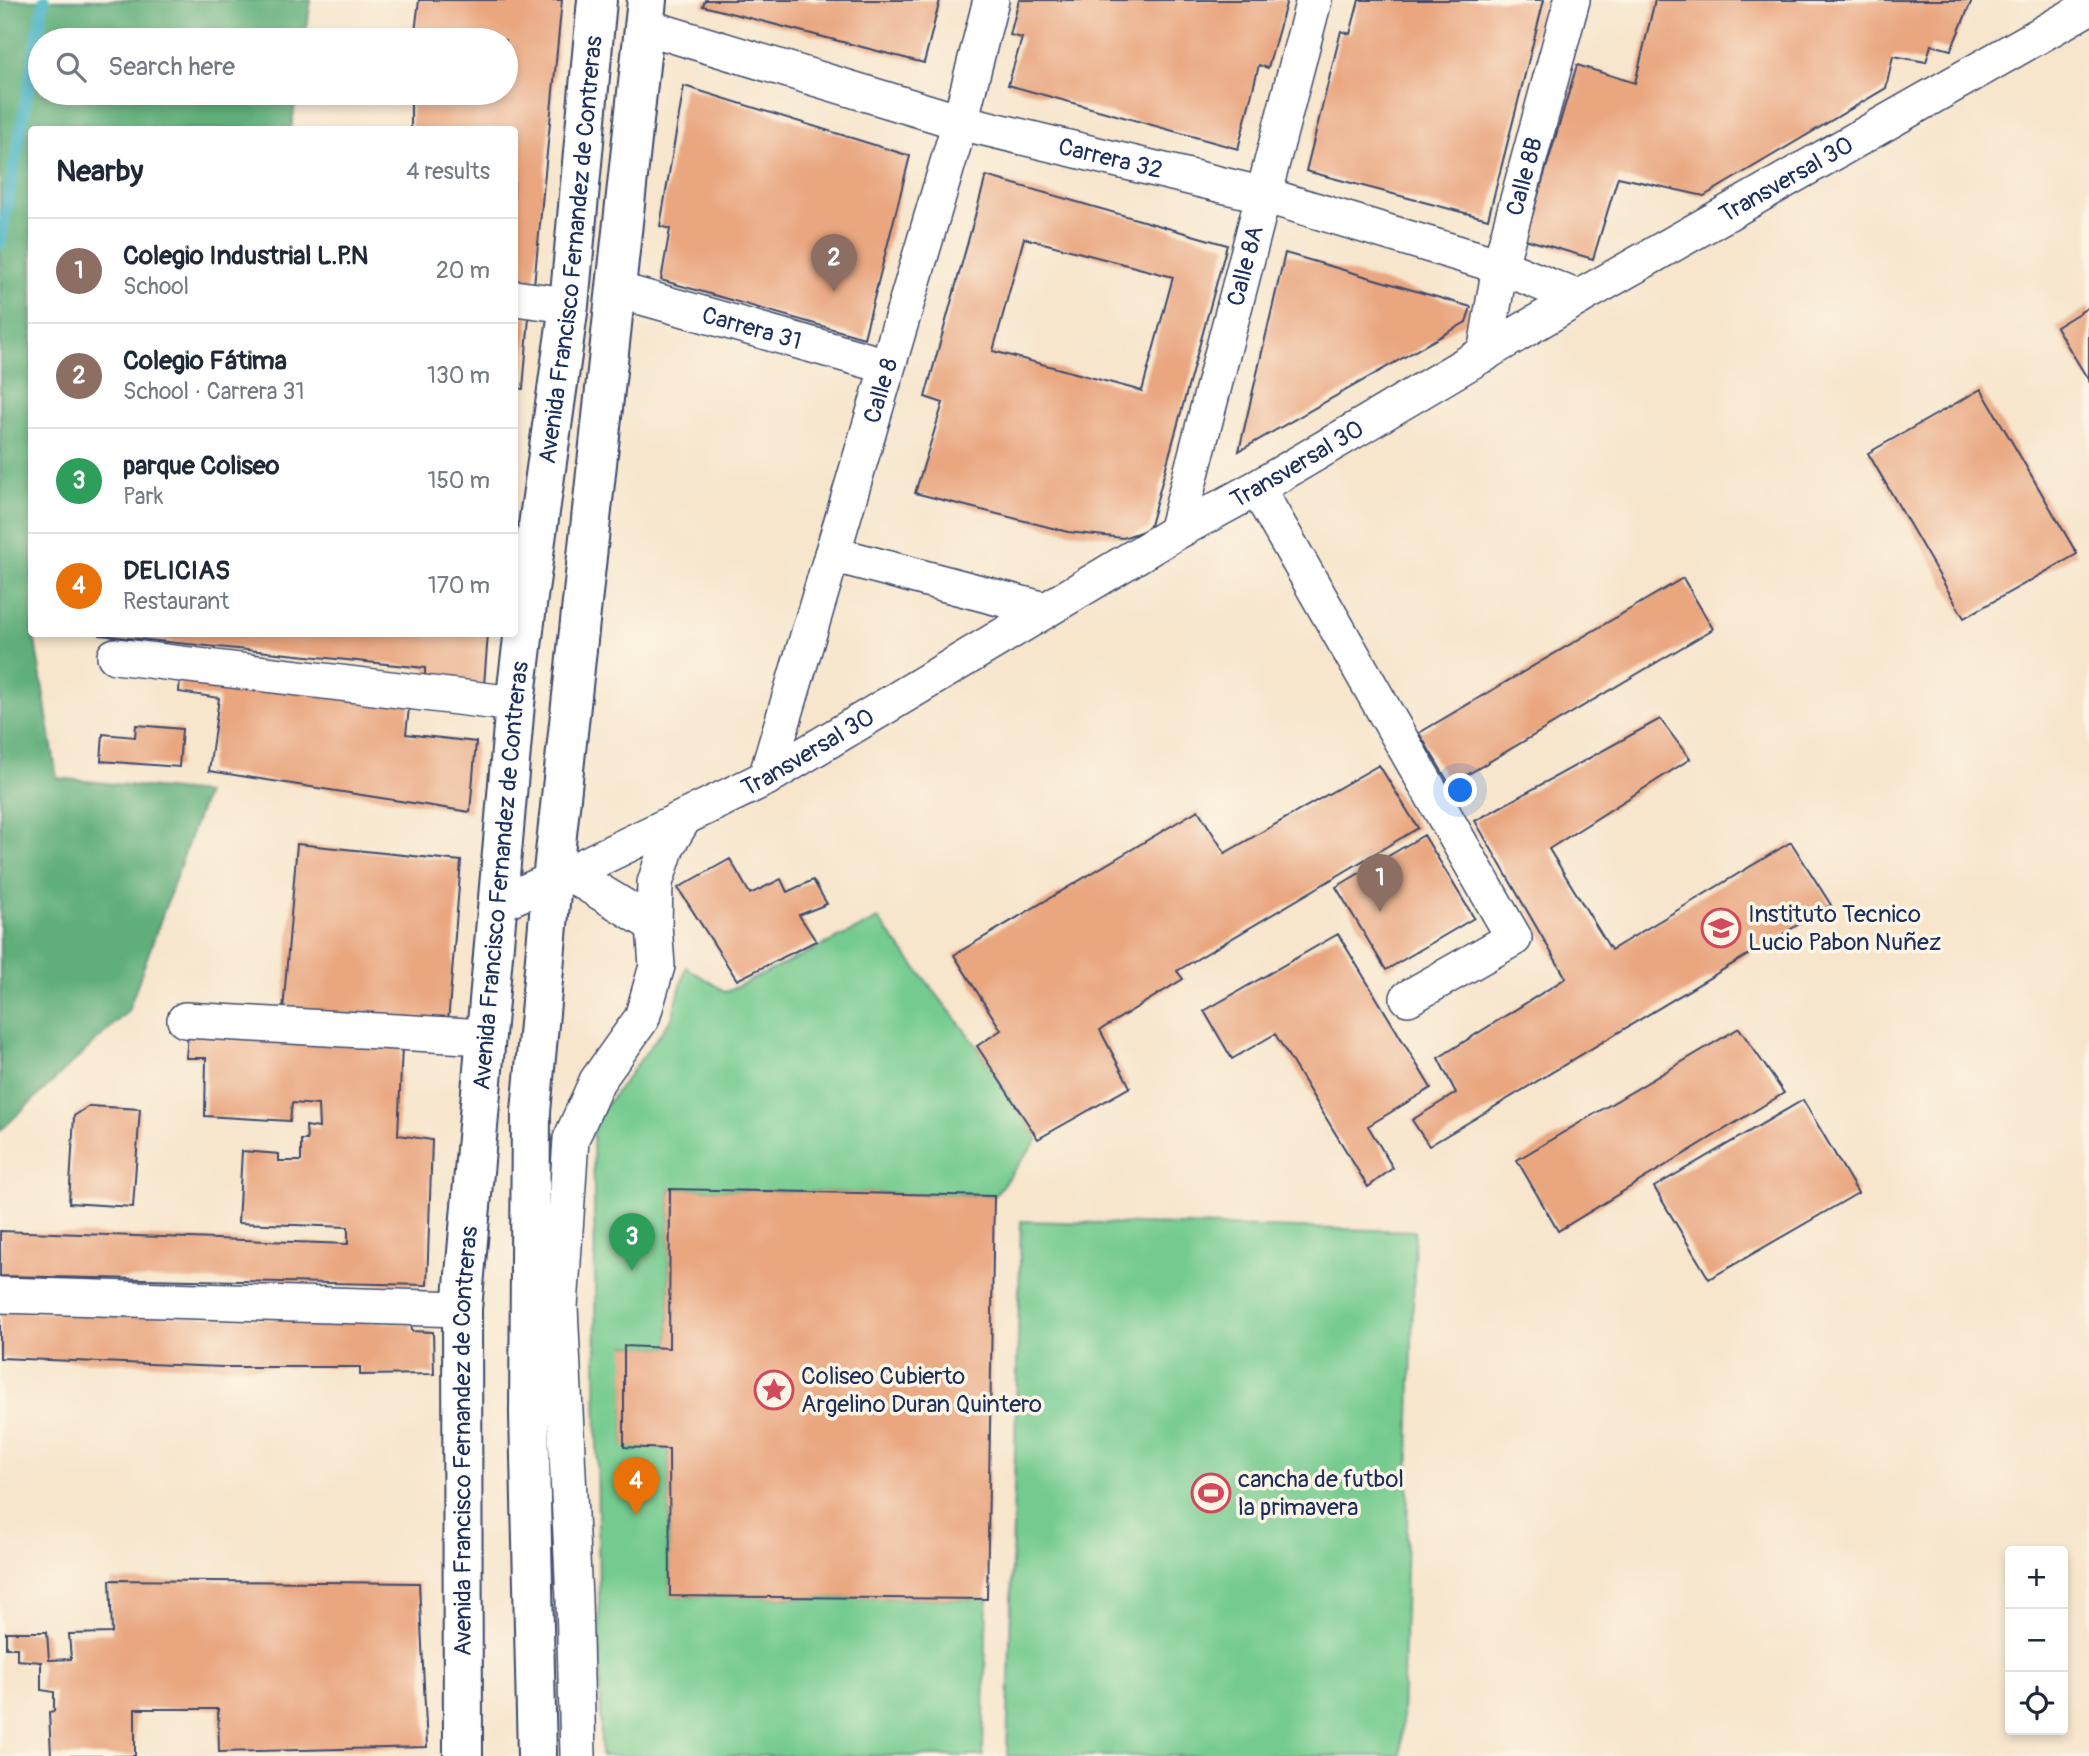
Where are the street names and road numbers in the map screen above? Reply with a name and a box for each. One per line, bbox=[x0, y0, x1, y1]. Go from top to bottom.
street label: Avenida Francisco Fernandez de Contreras bbox=[533, 34, 609, 466]
street label: Transversal 30 bbox=[1714, 130, 1859, 229]
street label: Carrera 32 bbox=[1055, 132, 1165, 185]
street label: Calle 8B bbox=[1500, 134, 1549, 219]
street label: Calle 8A bbox=[1221, 223, 1270, 309]
street label: Carrera 31 bbox=[698, 301, 805, 356]
street label: Calle 8 bbox=[858, 355, 904, 427]
street label: Transversal 30 bbox=[1226, 414, 1369, 515]
street label: Avenida Francisco Fernandez de Contreras bbox=[467, 660, 535, 1091]
street label: Transversal 30 bbox=[737, 702, 880, 803]
street label: Avenida Francisco Fernandez de Contreras bbox=[448, 1225, 484, 1656]

